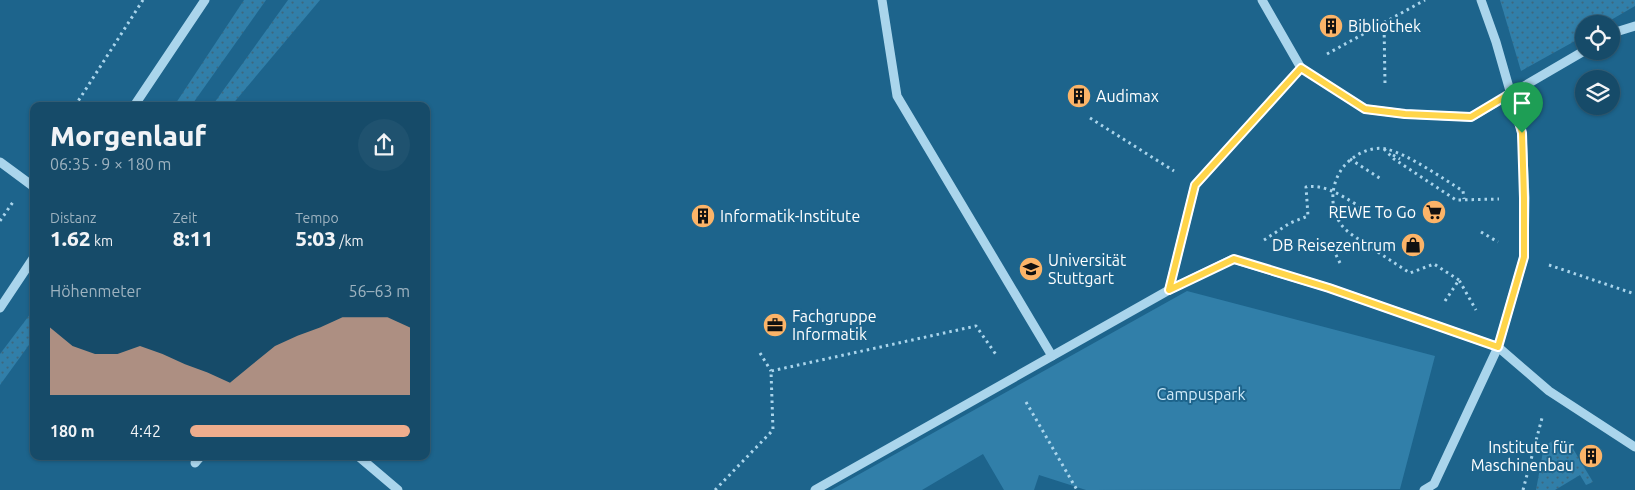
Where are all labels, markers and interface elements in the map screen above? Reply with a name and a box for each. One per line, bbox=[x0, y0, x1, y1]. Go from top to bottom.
building icon: Bibliothek bbox=[1318, 13, 1344, 39]
map controls bbox=[1575, 15, 1620, 115]
button: locate bbox=[1575, 15, 1620, 60]
place label: Bibliothek bbox=[1348, 17, 1421, 35]
button: layers bbox=[1575, 70, 1620, 115]
pin bbox=[1501, 82, 1543, 133]
building icon: Audimax bbox=[1066, 83, 1092, 109]
place label: Audimax bbox=[1096, 87, 1159, 105]
icon: arrive bbox=[1508, 89, 1536, 117]
button: share bbox=[358, 119, 410, 171]
text: Morgenlauf bbox=[50, 120, 206, 151]
text: 06:35 · 9 × 180 m bbox=[50, 155, 171, 173]
supermarket icon: REWE To Go bbox=[1421, 199, 1447, 225]
building icon: Informatik-Institute bbox=[690, 203, 716, 229]
place label: REWE To Go bbox=[1328, 203, 1416, 221]
place label: Informatik-Institute bbox=[720, 207, 860, 225]
text: Distanz bbox=[50, 210, 96, 226]
text: Zeit bbox=[173, 210, 197, 226]
text: Tempo bbox=[295, 210, 339, 226]
text: 1.62 bbox=[50, 226, 91, 250]
text: 8:11 bbox=[173, 226, 213, 250]
text: 5:03 bbox=[295, 226, 336, 250]
shop icon: DB Reisezentrum bbox=[1400, 232, 1426, 258]
text: km bbox=[91, 233, 113, 249]
text: /km bbox=[336, 233, 364, 249]
place label: DB Reisezentrum bbox=[1272, 236, 1396, 254]
place label: Universität Stuttgart bbox=[1048, 251, 1127, 287]
school or university icon: Universität Stuttgart bbox=[1018, 256, 1044, 282]
text: Höhenmeter bbox=[50, 282, 141, 300]
text: 56–63 m bbox=[348, 282, 410, 300]
place label: Fachgruppe Informatik bbox=[792, 307, 877, 343]
office icon: Fachgruppe Informatik bbox=[762, 312, 788, 338]
park label: Campuspark bbox=[1156, 385, 1246, 403]
text: 180 m bbox=[50, 422, 95, 440]
text: 4:42 bbox=[130, 422, 161, 440]
place label: Institute für Maschinenbau bbox=[1471, 438, 1574, 474]
building icon: Institute für Maschinenbau bbox=[1578, 443, 1604, 469]

